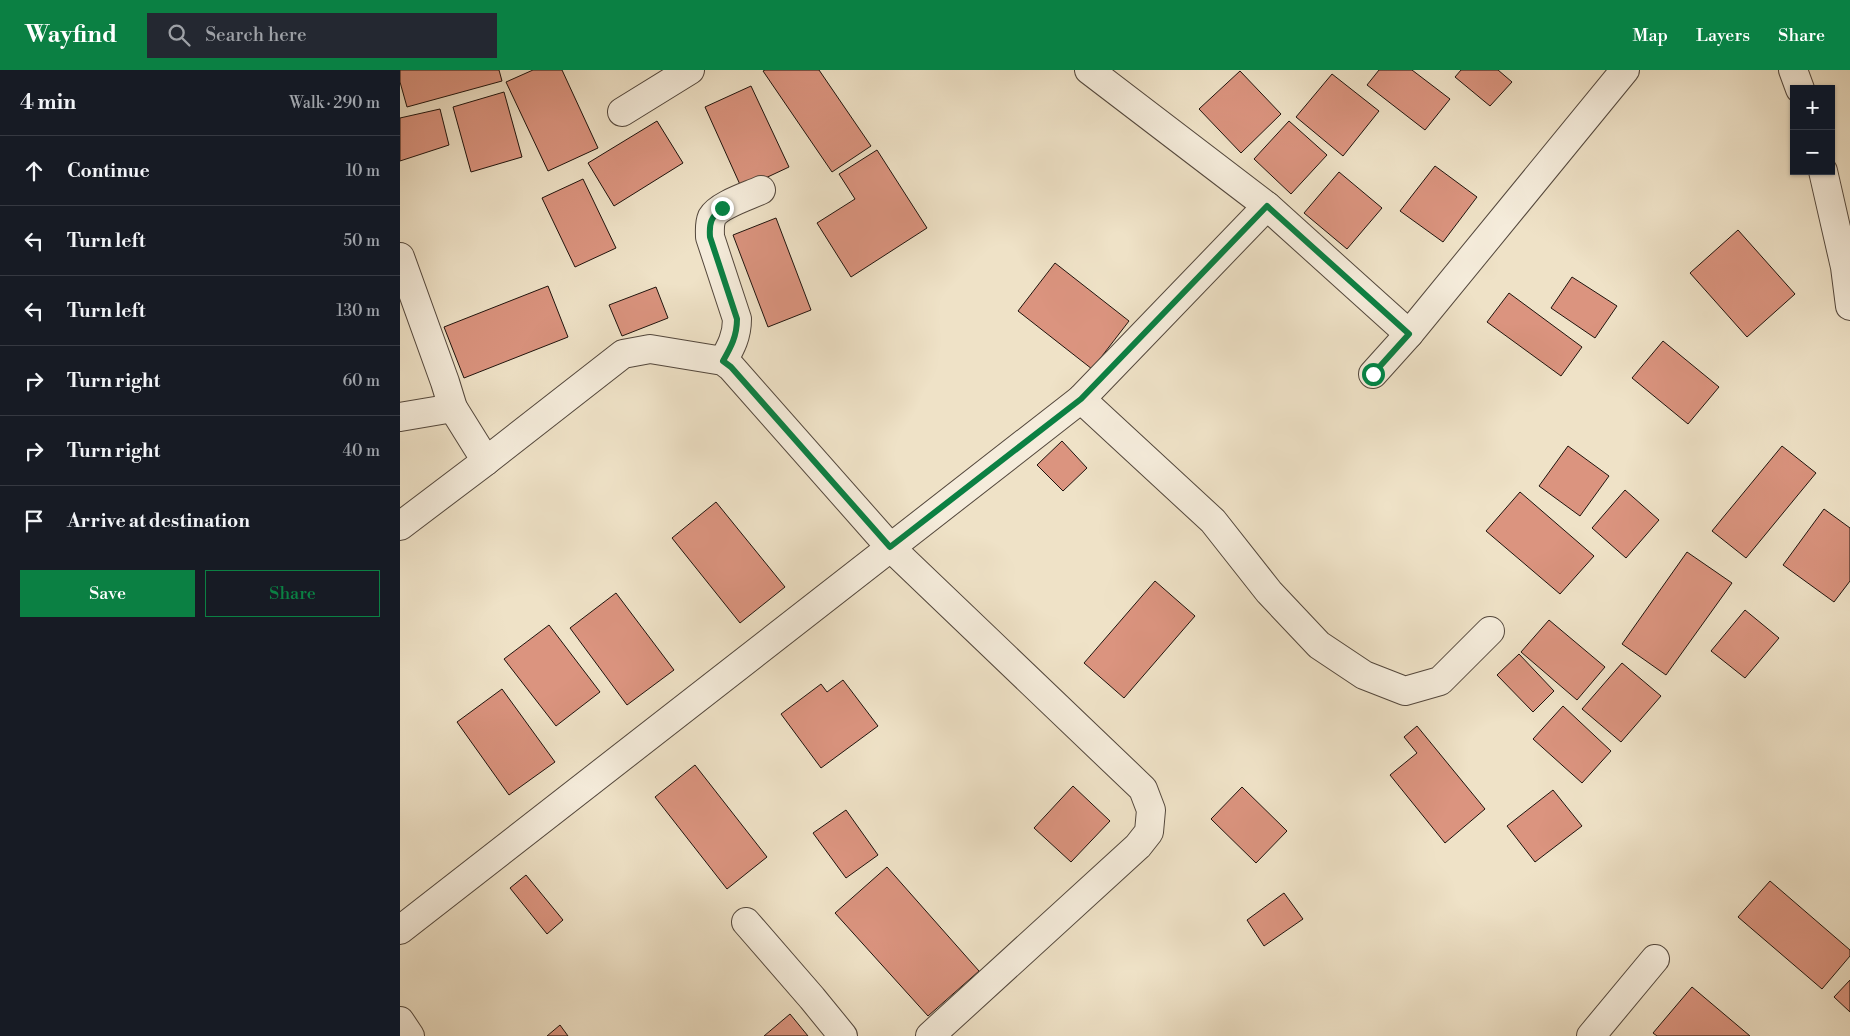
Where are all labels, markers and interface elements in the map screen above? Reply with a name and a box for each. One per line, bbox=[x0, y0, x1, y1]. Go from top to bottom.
search box bbox=[147, 13, 497, 58]
text: Wayfind bbox=[25, 20, 117, 50]
icon: search bbox=[165, 21, 193, 49]
text: Search here bbox=[205, 23, 307, 47]
text: Map bbox=[1633, 24, 1668, 47]
text: Layers bbox=[1696, 24, 1750, 47]
text: Share bbox=[1778, 24, 1825, 47]
map controls bbox=[1790, 85, 1835, 175]
button: + bbox=[1790, 85, 1835, 130]
text: 4 min bbox=[20, 90, 76, 116]
text: Walk · 290 m bbox=[289, 93, 380, 113]
button: − bbox=[1790, 130, 1835, 175]
icon: ahead bbox=[20, 157, 48, 185]
text: Continue bbox=[67, 159, 150, 183]
text: 10 m bbox=[346, 161, 380, 181]
route end bbox=[711, 197, 734, 220]
icon: left bbox=[20, 227, 48, 255]
text: Turn left bbox=[67, 229, 146, 253]
text: 50 m bbox=[343, 231, 380, 251]
icon: left bbox=[20, 297, 48, 325]
text: Turn left bbox=[67, 299, 146, 323]
text: 130 m bbox=[336, 301, 380, 321]
route start bbox=[1362, 363, 1385, 386]
icon: right bbox=[20, 367, 48, 395]
text: Turn right bbox=[67, 369, 160, 393]
text: 60 m bbox=[342, 371, 380, 391]
icon: right bbox=[20, 437, 48, 465]
text: Turn right bbox=[67, 439, 160, 463]
text: 40 m bbox=[343, 441, 380, 461]
icon: arrive bbox=[20, 507, 48, 535]
text: Arrive at destination bbox=[67, 509, 250, 533]
button: Save bbox=[20, 570, 195, 617]
button: Share bbox=[205, 570, 380, 617]

